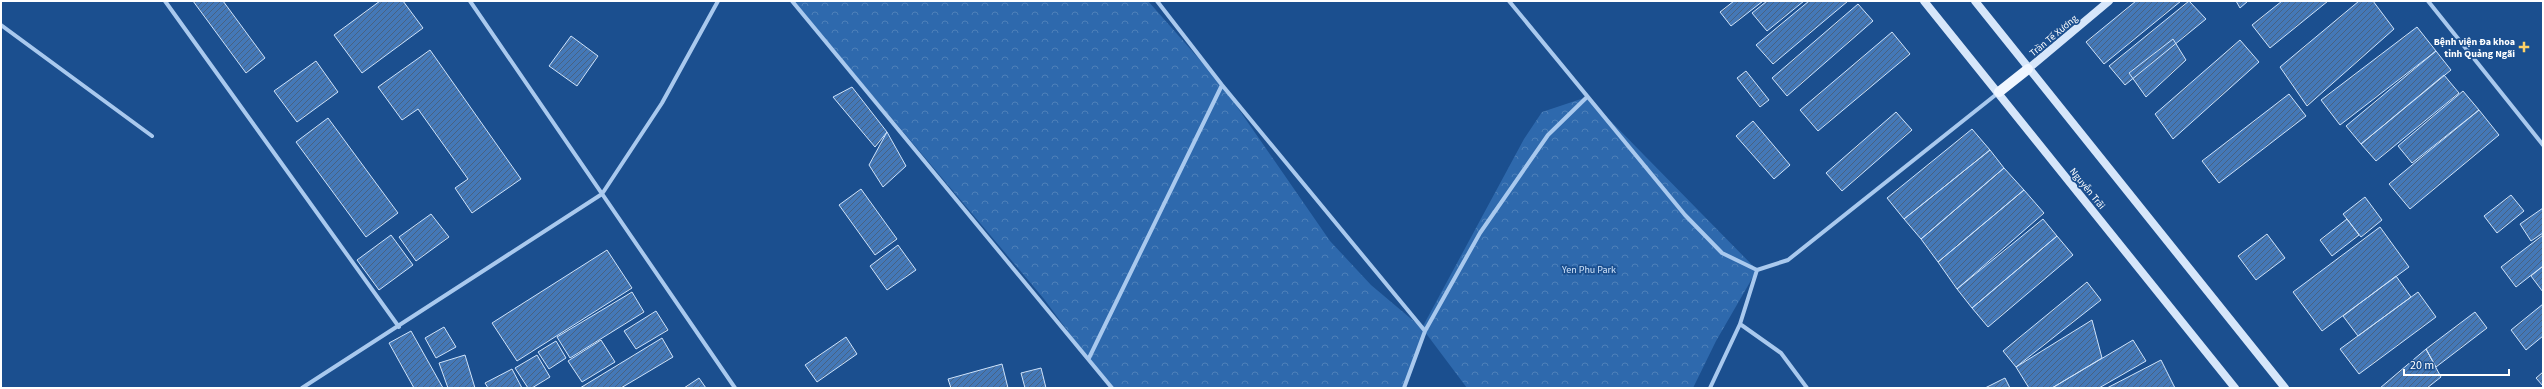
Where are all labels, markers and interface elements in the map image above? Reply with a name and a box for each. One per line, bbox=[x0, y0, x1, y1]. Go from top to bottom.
street label: Trần Tế Xương bbox=[2027, 12, 2081, 60]
place label: Bệnh viện Đa khoa tỉnh Quảng Ngãi bbox=[2434, 35, 2515, 61]
marker: Bệnh viện Đa khoa tỉnh Quảng Ngãi bbox=[2518, 41, 2530, 53]
street label: Nguyễn Trãi bbox=[2066, 165, 2108, 212]
park label: Yen Phu Park bbox=[1561, 263, 1616, 277]
scale bar bbox=[2404, 351, 2509, 377]
text: 20 m bbox=[2410, 357, 2434, 374]

